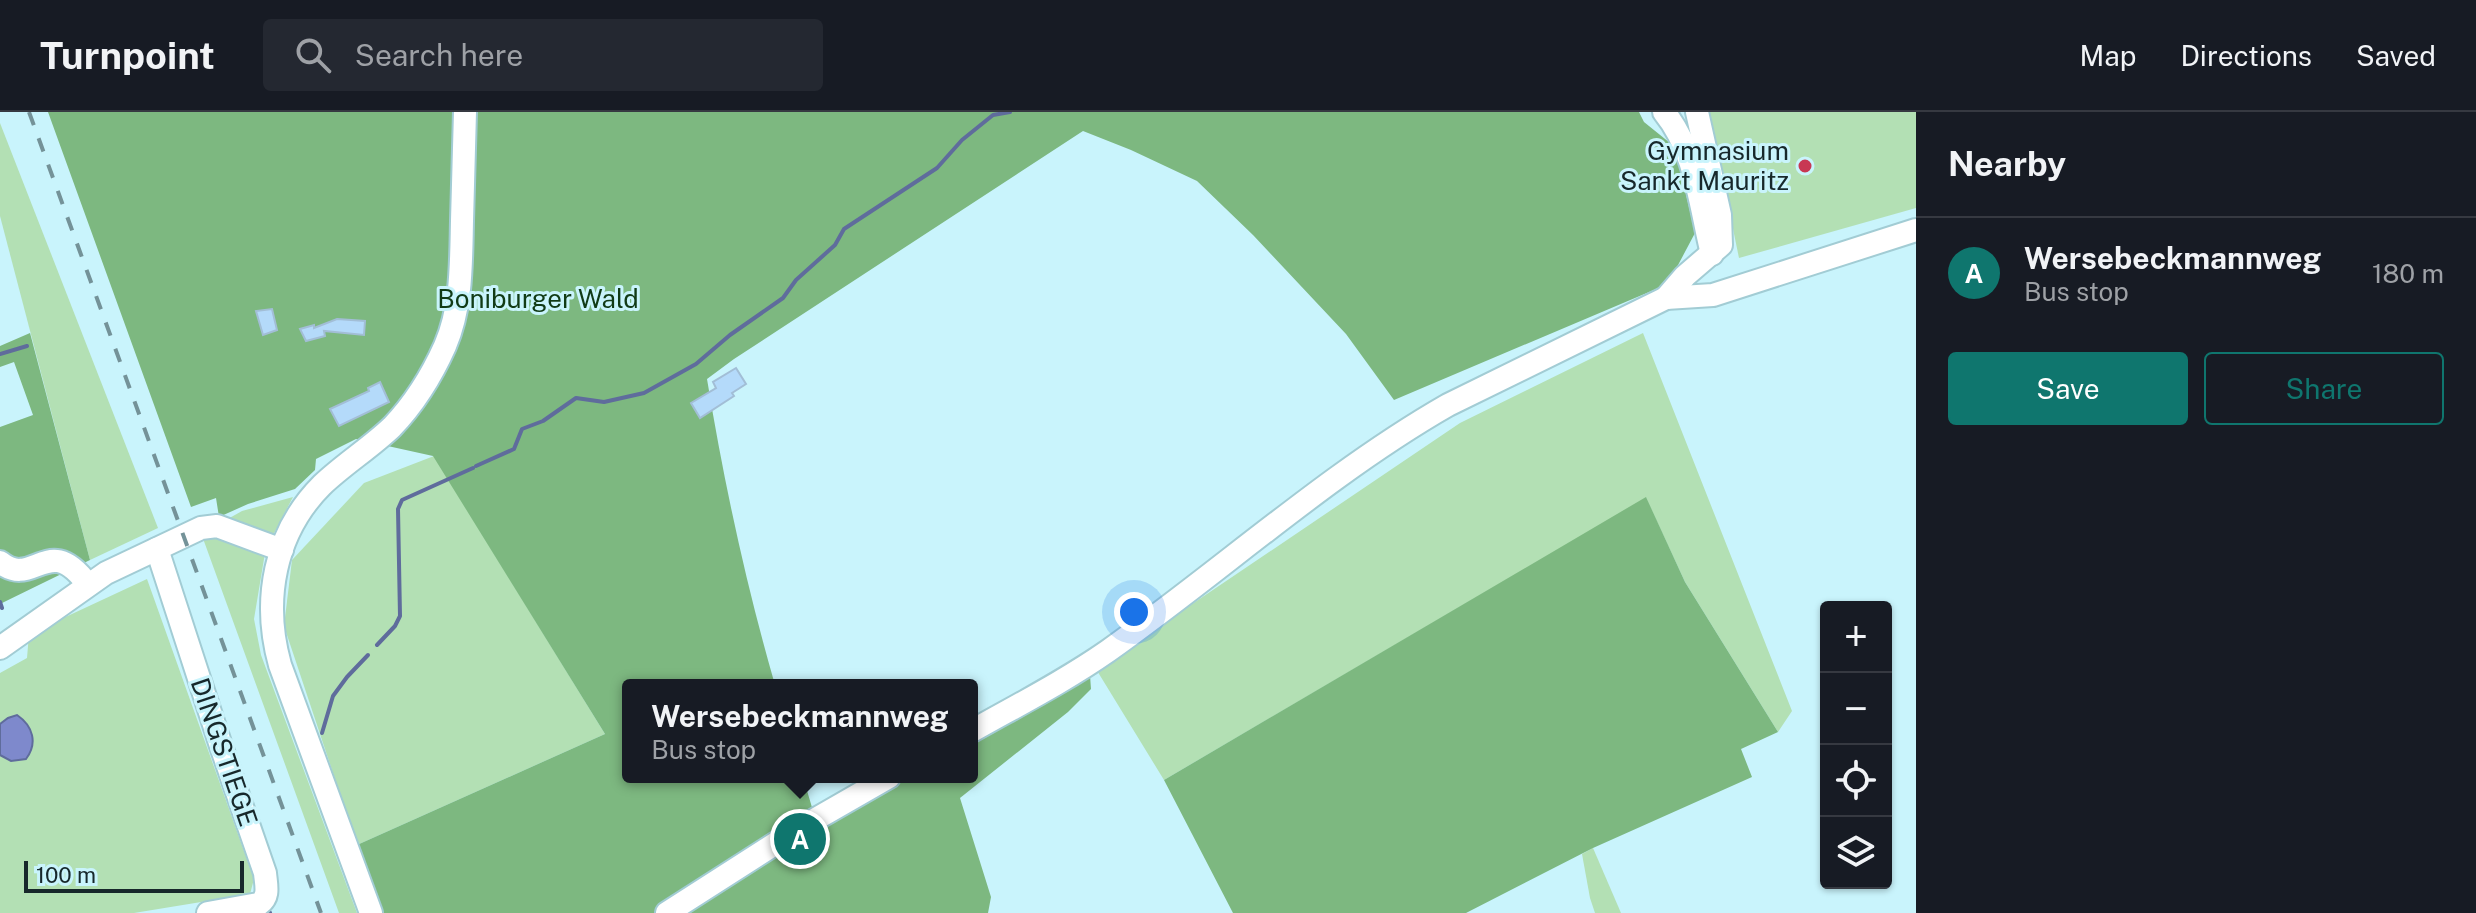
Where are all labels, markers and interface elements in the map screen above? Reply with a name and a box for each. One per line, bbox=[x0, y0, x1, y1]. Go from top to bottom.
search box bbox=[263, 19, 823, 91]
text: Turnpoint bbox=[40, 33, 215, 78]
icon: search bbox=[291, 33, 335, 77]
text: Search here bbox=[355, 37, 523, 73]
text: Map bbox=[2080, 39, 2136, 72]
text: Directions bbox=[2180, 39, 2312, 72]
text: Saved bbox=[2356, 39, 2436, 72]
place label: Gymnasium Sankt Mauritz bbox=[1620, 135, 1789, 196]
text: Nearby bbox=[1948, 144, 2066, 184]
marker: Gymnasium Sankt Mauritz bbox=[1796, 157, 1814, 175]
text: Wersebeckmannweg bbox=[2024, 240, 2321, 276]
text: A bbox=[1965, 258, 1983, 289]
text: 180 m bbox=[2372, 258, 2444, 289]
text: Bus stop bbox=[2024, 276, 2129, 307]
park label: Boniburger Wald bbox=[437, 283, 639, 314]
button: Save bbox=[1948, 352, 2188, 425]
button: Share bbox=[2204, 352, 2444, 425]
your location bbox=[1114, 592, 1154, 632]
map controls bbox=[1820, 601, 1892, 889]
button: + bbox=[1820, 601, 1892, 673]
street label: DINGSTIEGE bbox=[185, 673, 264, 830]
button: − bbox=[1820, 673, 1892, 745]
popup bbox=[622, 679, 978, 783]
text: Wersebeckmannweg bbox=[651, 698, 949, 734]
text: Bus stop bbox=[651, 734, 756, 765]
button: locate bbox=[1820, 745, 1892, 817]
pin: A bbox=[774, 809, 826, 869]
button: layers bbox=[1820, 817, 1892, 889]
scale bar bbox=[24, 857, 244, 893]
text: 100 m bbox=[36, 862, 96, 888]

